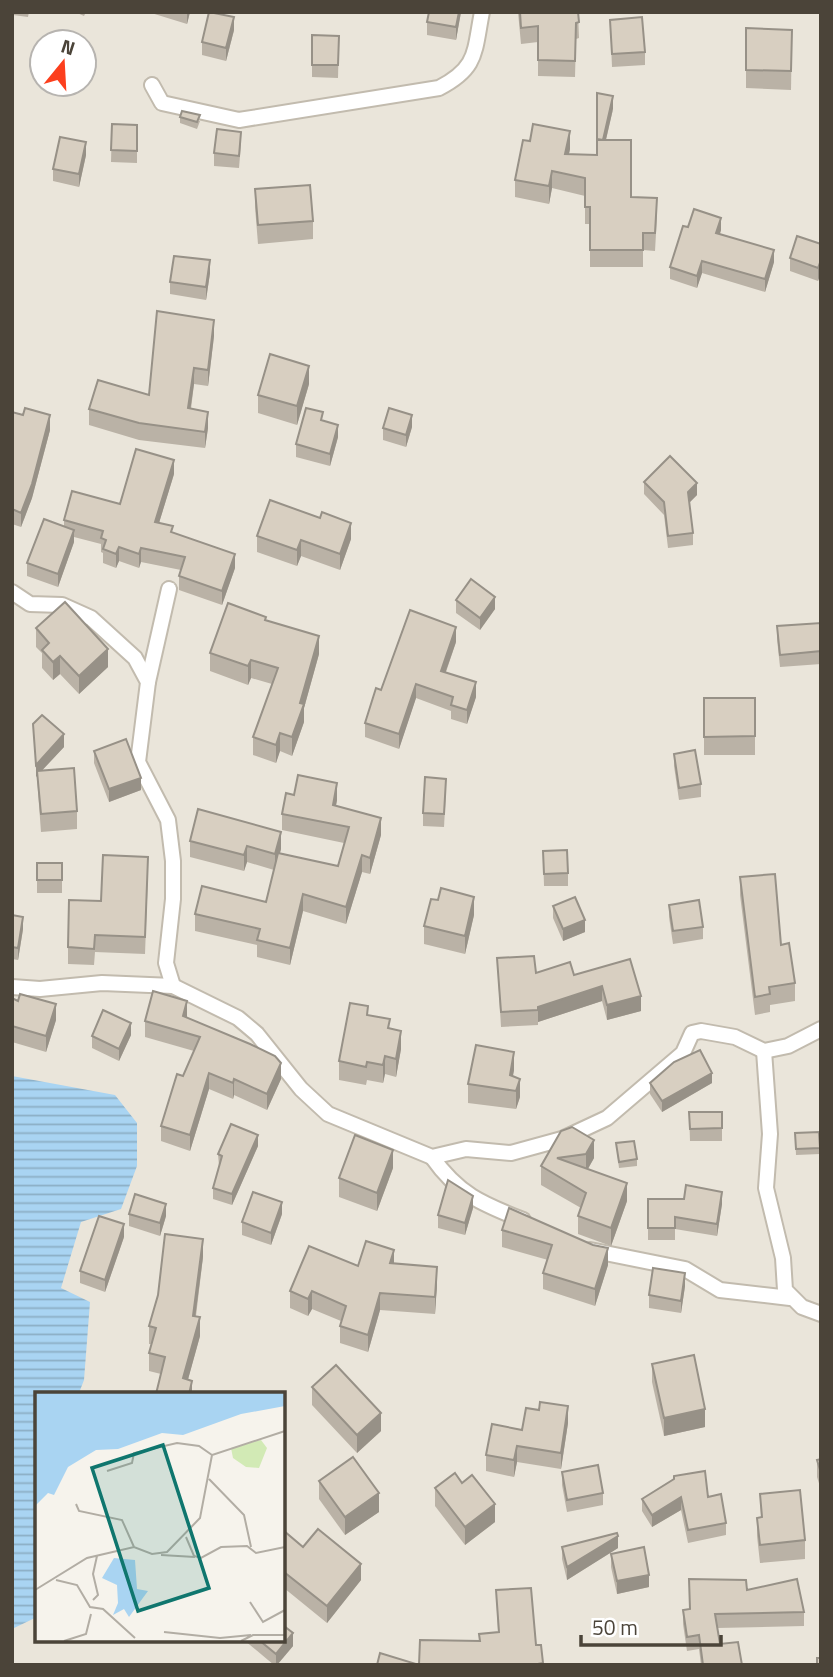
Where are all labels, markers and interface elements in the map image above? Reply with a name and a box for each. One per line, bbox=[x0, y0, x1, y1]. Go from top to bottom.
north arrow bbox=[28, 28, 98, 98]
text: N bbox=[58, 31, 79, 62]
inset map bbox=[35, 1392, 285, 1642]
scale bar bbox=[581, 1604, 721, 1648]
text: 50 m bbox=[592, 1611, 638, 1643]

